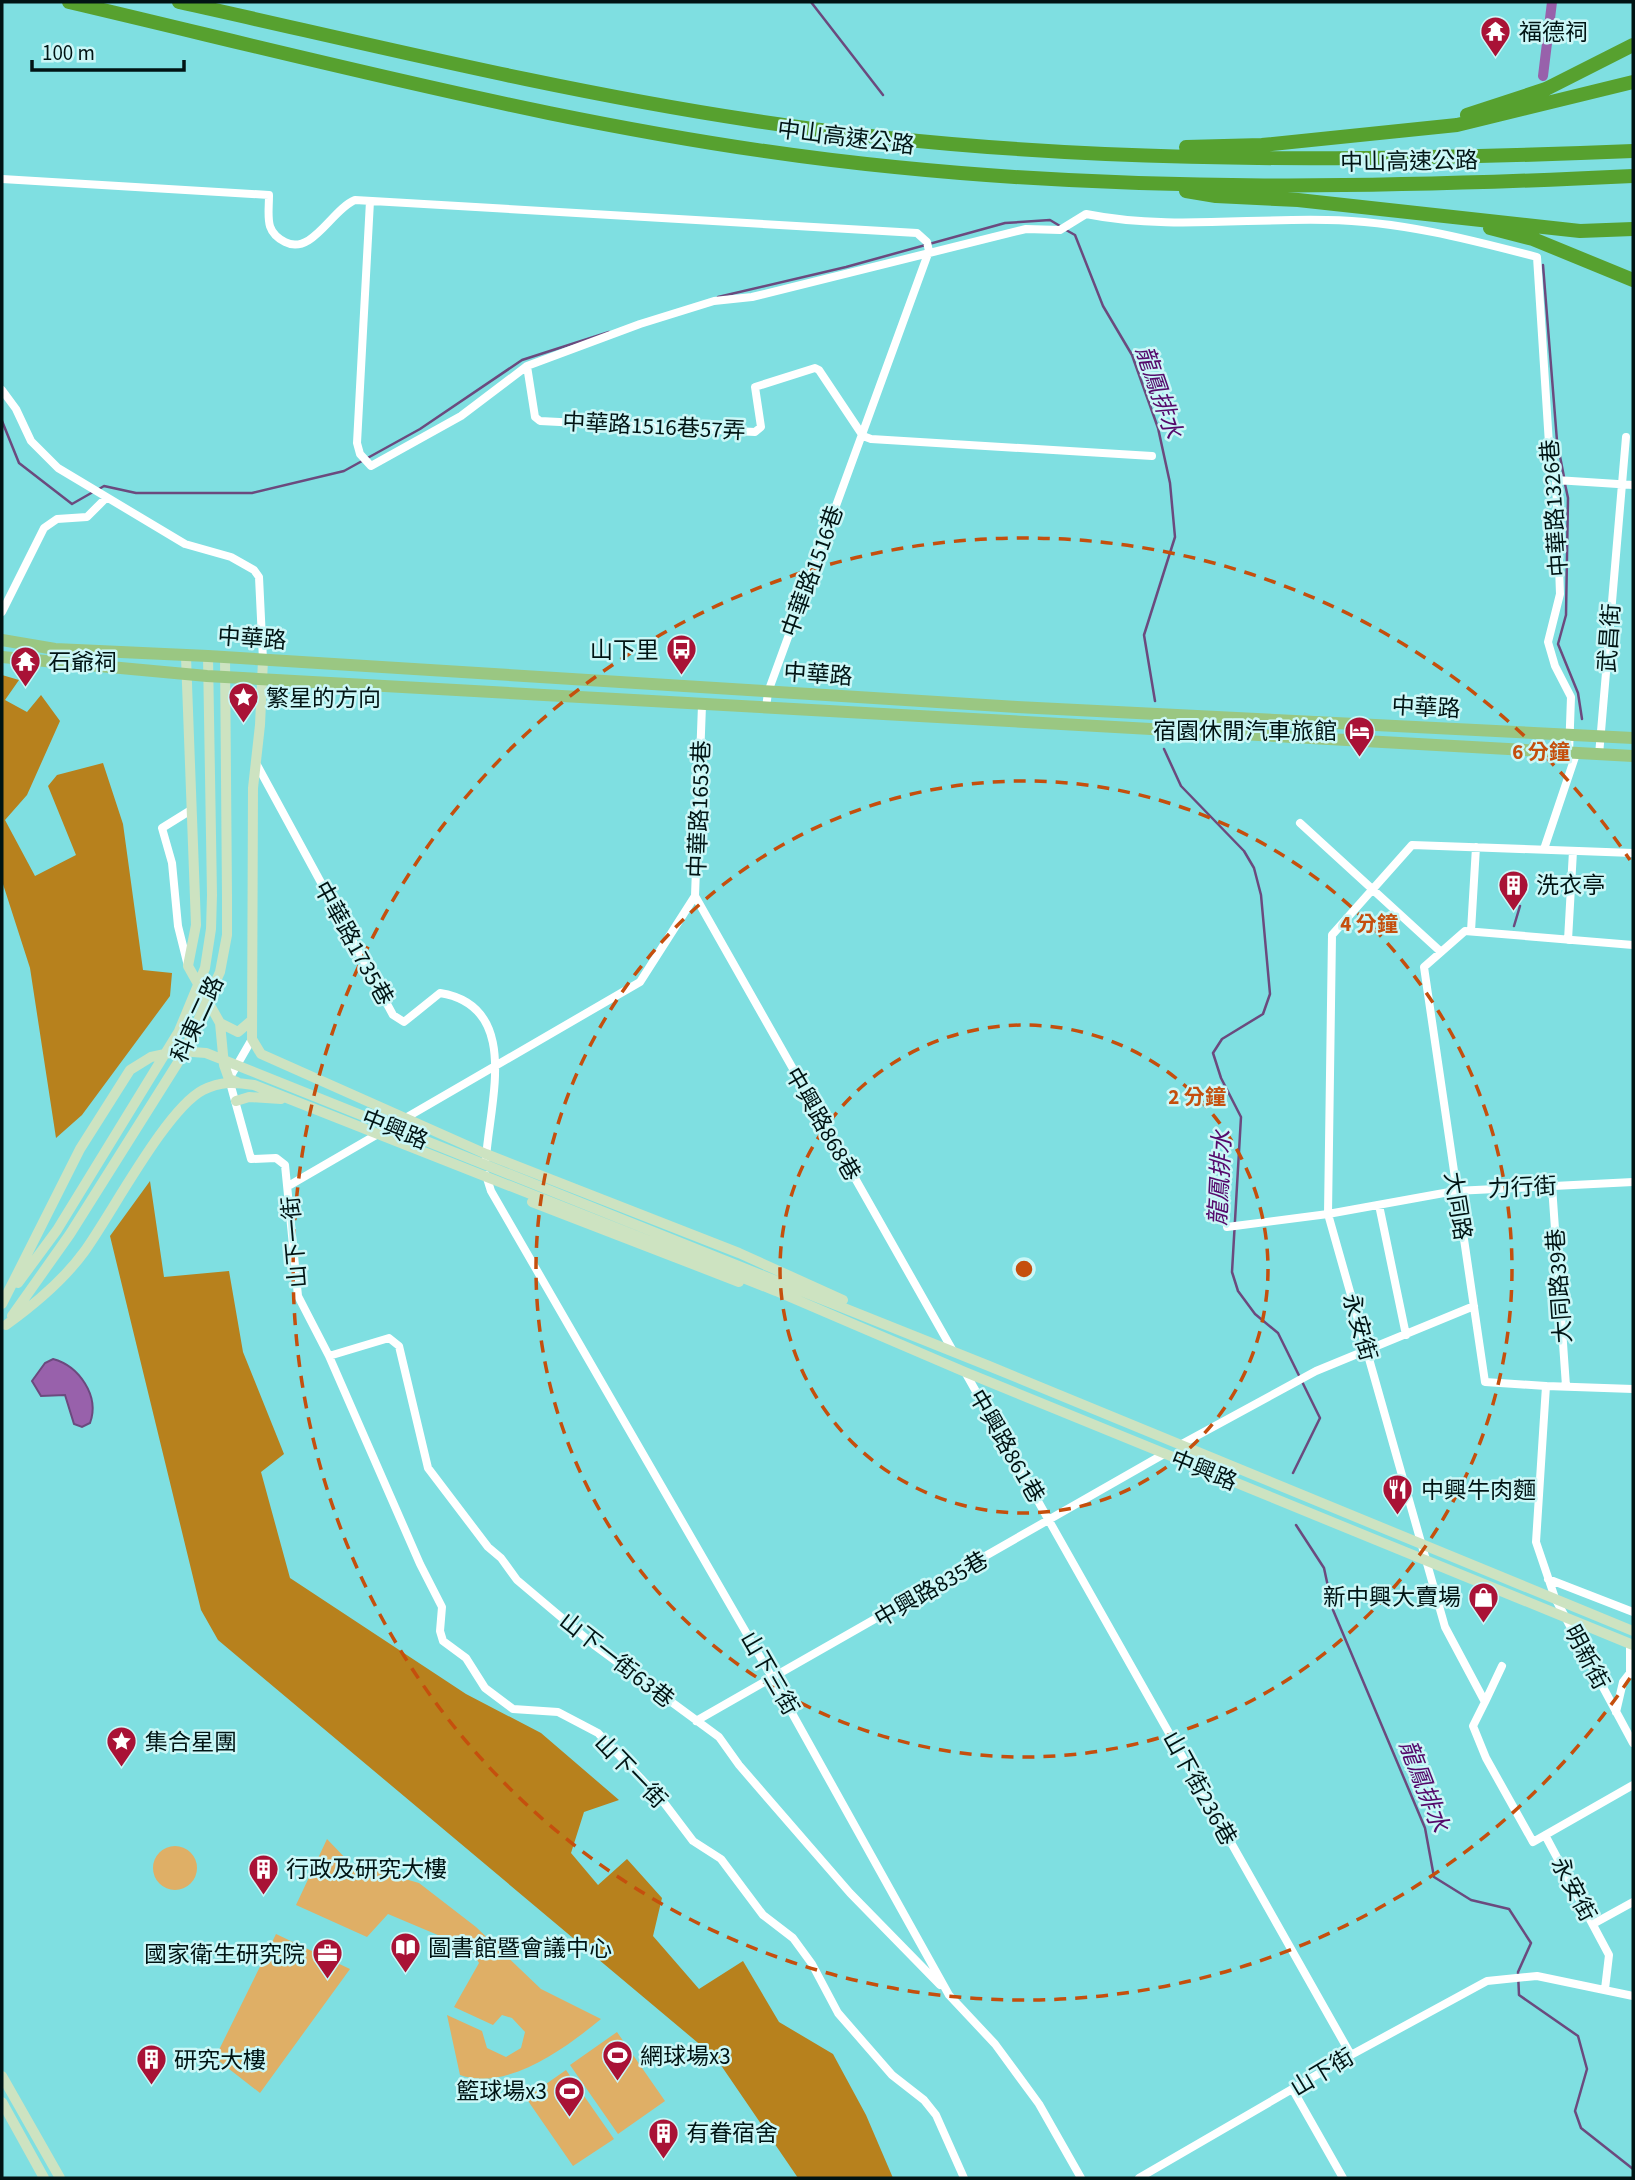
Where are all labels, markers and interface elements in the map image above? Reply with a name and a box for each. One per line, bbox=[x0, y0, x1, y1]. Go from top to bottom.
temple icon: 福德祠 bbox=[1479, 15, 1513, 59]
place label: 福德祠 bbox=[1519, 16, 1588, 49]
scale bar bbox=[32, 28, 184, 72]
text: 100 m bbox=[42, 38, 95, 68]
street label: 中山高速公路 bbox=[775, 113, 916, 162]
street label: 中山高速公路 bbox=[1340, 144, 1478, 179]
water label: 龍鳳排水 bbox=[1126, 341, 1191, 444]
street label: 中華路1516巷57弄 bbox=[561, 405, 747, 448]
street label: 中華路1326巷 bbox=[1533, 438, 1576, 578]
street label: 中華路1516巷 bbox=[773, 501, 852, 642]
street label: 武昌街 bbox=[1591, 602, 1628, 674]
street label: 中華路 bbox=[216, 620, 288, 657]
bus stop icon: 山下里 bbox=[665, 633, 699, 677]
place label: 山下里 bbox=[590, 634, 659, 667]
temple icon: 石爺祠 bbox=[8, 645, 42, 689]
place label: 石爺祠 bbox=[48, 646, 117, 679]
street label: 中華路 bbox=[782, 656, 854, 693]
place icon: 繁星的方向 bbox=[226, 681, 260, 725]
place label: 繁星的方向 bbox=[266, 682, 381, 715]
street label: 中華路 bbox=[1391, 689, 1461, 726]
hotel icon: 宿園休閒汽車旅館 bbox=[1343, 714, 1377, 758]
place label: 宿園休閒汽車旅館 bbox=[1153, 715, 1337, 748]
text: 6 分鐘 bbox=[1512, 737, 1570, 767]
street label: 中華路1653巷 bbox=[681, 740, 718, 878]
building icon: 洗衣亭 bbox=[1496, 868, 1530, 912]
place label: 洗衣亭 bbox=[1536, 869, 1605, 902]
street label: 中華路1735巷 bbox=[306, 875, 401, 1011]
text: 4 分鐘 bbox=[1340, 909, 1398, 939]
street label: 科東二路 bbox=[163, 971, 232, 1068]
street label: 中興路868巷 bbox=[777, 1061, 868, 1187]
text: 2 分鐘 bbox=[1168, 1082, 1226, 1112]
street label: 中興路 bbox=[357, 1101, 433, 1158]
water label: 龍鳳排水 bbox=[1201, 1128, 1241, 1227]
street label: 大同路 bbox=[1436, 1169, 1479, 1243]
street label: 力行街 bbox=[1487, 1169, 1557, 1206]
street label: 山下一街 bbox=[274, 1195, 315, 1289]
street label: 大同路39巷 bbox=[1539, 1228, 1580, 1344]
centre of rings bbox=[1012, 1257, 1036, 1281]
street label: 永安街 bbox=[1334, 1289, 1385, 1365]
street label: 中興路861巷 bbox=[961, 1383, 1052, 1509]
street label: 中興路 bbox=[1166, 1442, 1242, 1499]
restaurant icon: 中興牛肉麵 bbox=[1381, 1473, 1415, 1517]
place label: 中興牛肉麵 bbox=[1421, 1474, 1536, 1507]
street label: 中興路835巷 bbox=[868, 1544, 994, 1635]
shop icon: 新中興大賣場 bbox=[1467, 1580, 1501, 1624]
place label: 新中興大賣場 bbox=[1323, 1581, 1461, 1614]
street label: 山下一街63巷 bbox=[552, 1605, 681, 1716]
street label: 明新街 bbox=[1556, 1619, 1617, 1695]
street label: 山下三街 bbox=[732, 1625, 807, 1721]
place icon: 集合星團 bbox=[105, 1725, 139, 1769]
street label: 山下街236巷 bbox=[1155, 1725, 1245, 1851]
place label: 集合星團 bbox=[145, 1726, 237, 1759]
street label: 山下一街 bbox=[587, 1727, 674, 1816]
water label: 龍鳳排水 bbox=[1390, 1735, 1457, 1838]
street label: 永安街 bbox=[1543, 1851, 1604, 1927]
building icon: 行政及研究大樓 bbox=[246, 1852, 280, 1896]
place label: 行政及研究大樓 bbox=[286, 1853, 447, 1886]
library icon: 圖書館暨會議中心 bbox=[388, 1931, 422, 1975]
place label: 圖書館暨會議中心 bbox=[428, 1932, 612, 1965]
office icon: 國家衛生研究院 bbox=[311, 1937, 345, 1981]
place label: 國家衛生研究院 bbox=[144, 1938, 305, 1971]
sports icon: 網球場x3 bbox=[600, 2039, 634, 2083]
place label: 網球場x3 bbox=[640, 2040, 731, 2073]
street label: 山下街 bbox=[1284, 2041, 1360, 2104]
building icon: 研究大樓 bbox=[134, 2043, 168, 2087]
place label: 研究大樓 bbox=[174, 2044, 266, 2077]
sports icon: 籃球場x3 bbox=[553, 2074, 587, 2118]
place label: 籃球場x3 bbox=[456, 2075, 547, 2108]
building icon: 有眷宿舍 bbox=[646, 2116, 680, 2160]
place label: 有眷宿舍 bbox=[686, 2117, 778, 2150]

